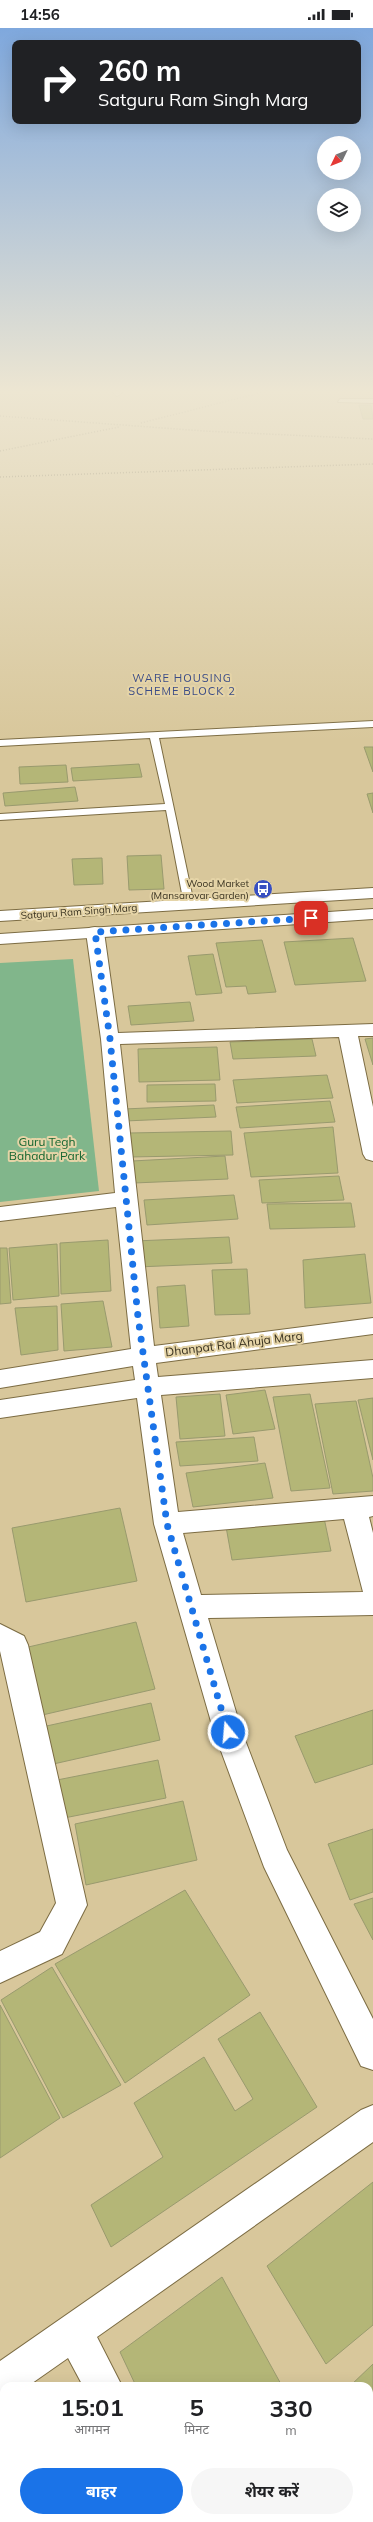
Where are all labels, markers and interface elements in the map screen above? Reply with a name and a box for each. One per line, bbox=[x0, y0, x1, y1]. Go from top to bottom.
text: 14:56 bbox=[20, 5, 60, 24]
text: 260 m bbox=[98, 53, 181, 88]
icon: right bbox=[32, 56, 84, 108]
text: Satguru Ram Singh Marg bbox=[98, 88, 308, 111]
north arrow bbox=[317, 136, 361, 180]
map controls bbox=[317, 136, 361, 232]
button: layers bbox=[317, 188, 361, 232]
district label: WARE HOUSING SCHEME BLOCK 2 bbox=[128, 671, 236, 698]
place label: Wood Market (Mansarovar Garden) bbox=[150, 877, 249, 902]
bus stop icon: Wood Market (Mansarovar Garden) bbox=[252, 878, 274, 900]
street label: Satguru Ram Singh Marg bbox=[20, 901, 138, 922]
pin bbox=[294, 901, 328, 935]
icon: arrive bbox=[300, 907, 322, 929]
park label: Guru Tegh Bahadur Park bbox=[9, 1134, 86, 1163]
street label: Dhanpat Rai Ahuja Marg bbox=[164, 1328, 304, 1359]
position arrow bbox=[207, 1711, 249, 1753]
text: 15:01 bbox=[60, 2392, 124, 2422]
text: 5 bbox=[189, 2392, 204, 2422]
text: 330 bbox=[269, 2393, 313, 2423]
text: आगमन bbox=[74, 2421, 110, 2437]
text: मिनट bbox=[184, 2421, 209, 2437]
text: m bbox=[285, 2422, 297, 2438]
button: बाहर bbox=[20, 2468, 183, 2514]
button: शेयर करें bbox=[191, 2468, 353, 2514]

